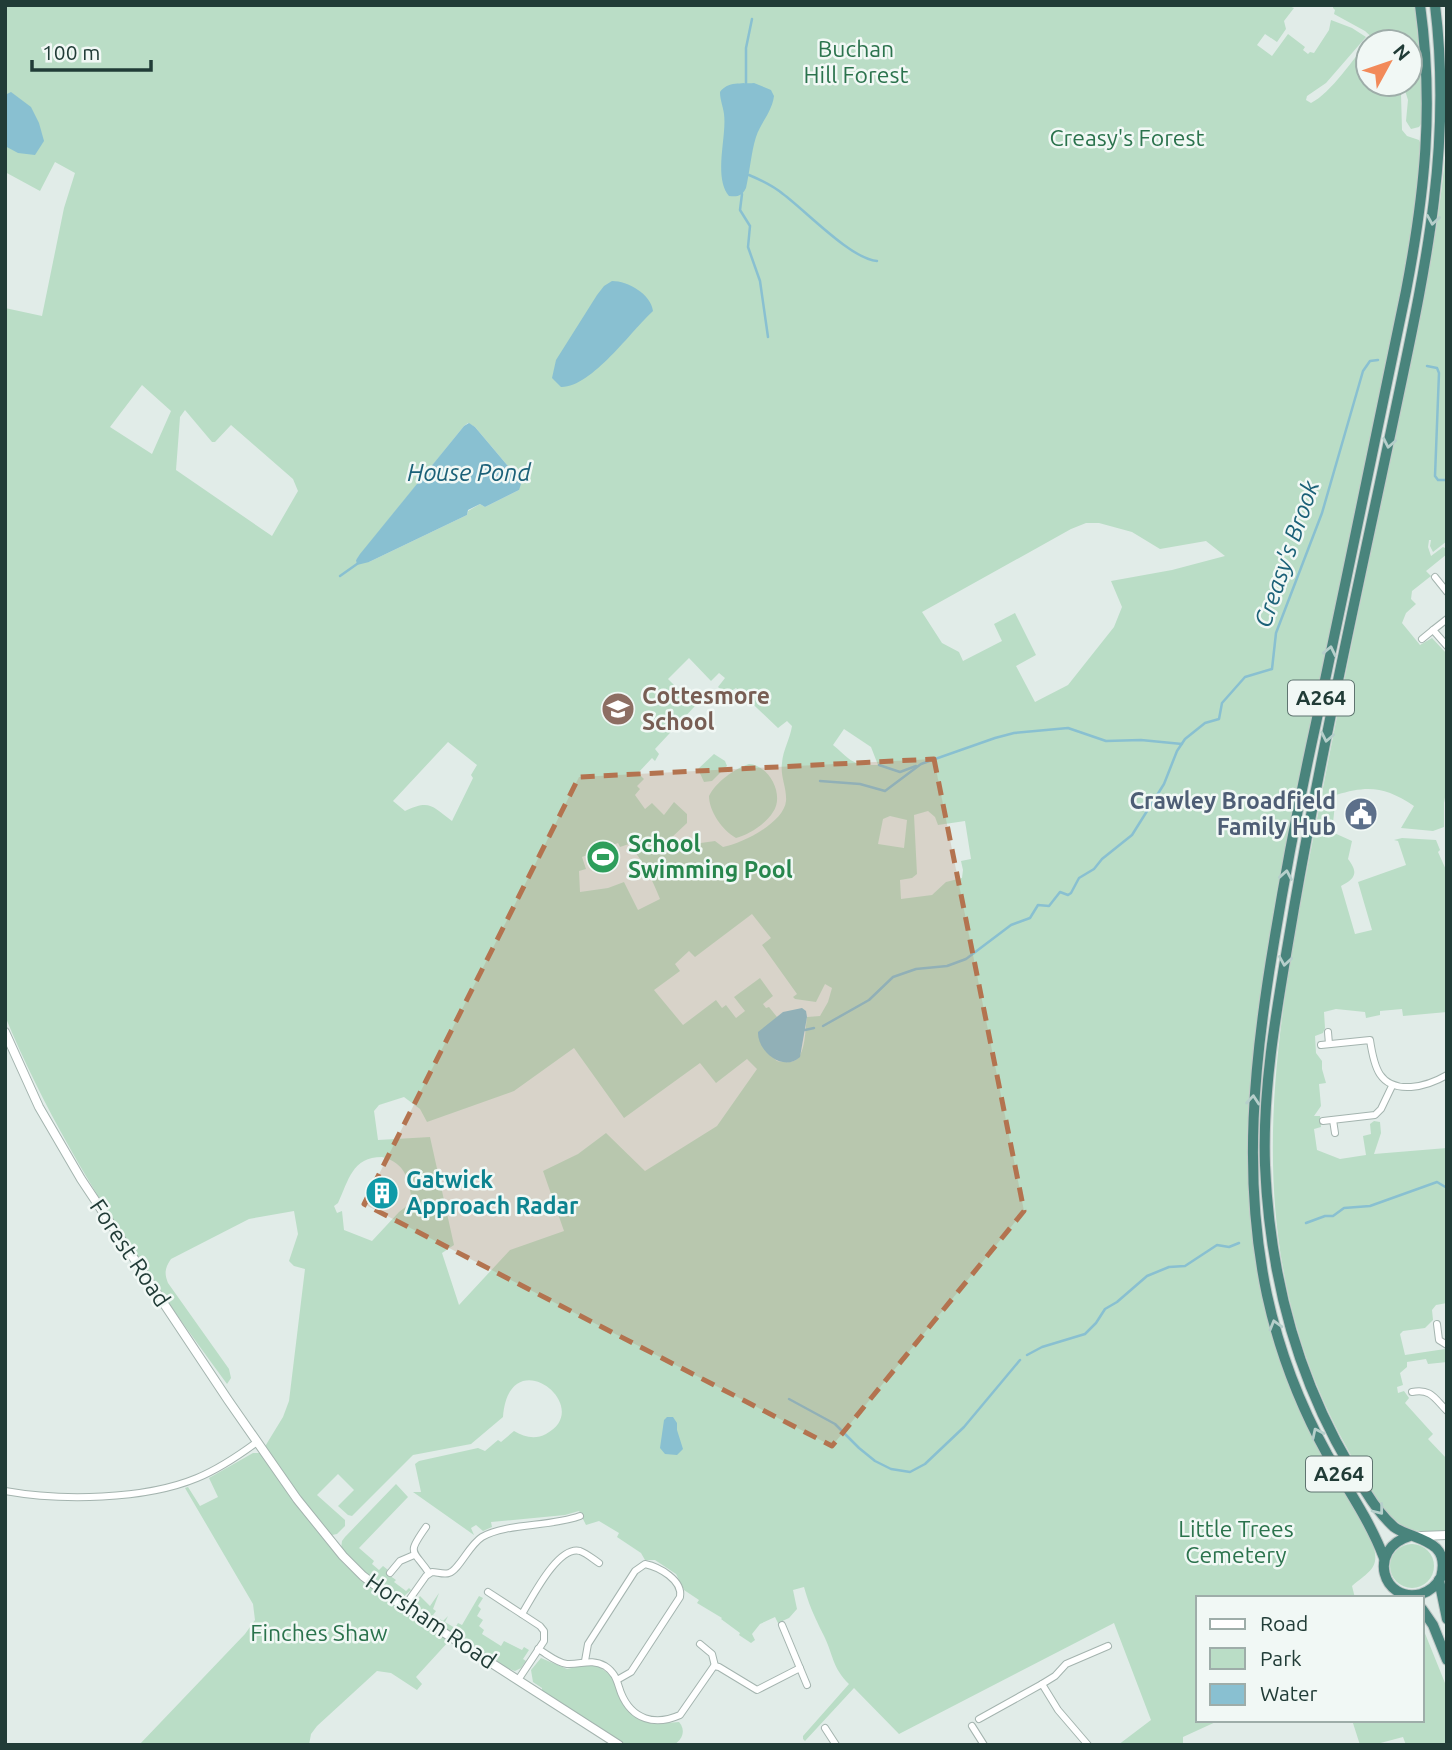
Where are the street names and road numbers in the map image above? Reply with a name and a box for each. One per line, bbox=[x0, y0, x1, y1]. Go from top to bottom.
road number: A264 bbox=[1288, 680, 1354, 716]
street label: Forest Road bbox=[85, 1194, 176, 1311]
road number: A264 bbox=[1306, 1456, 1372, 1492]
street label: Horsham Road bbox=[362, 1568, 501, 1673]

